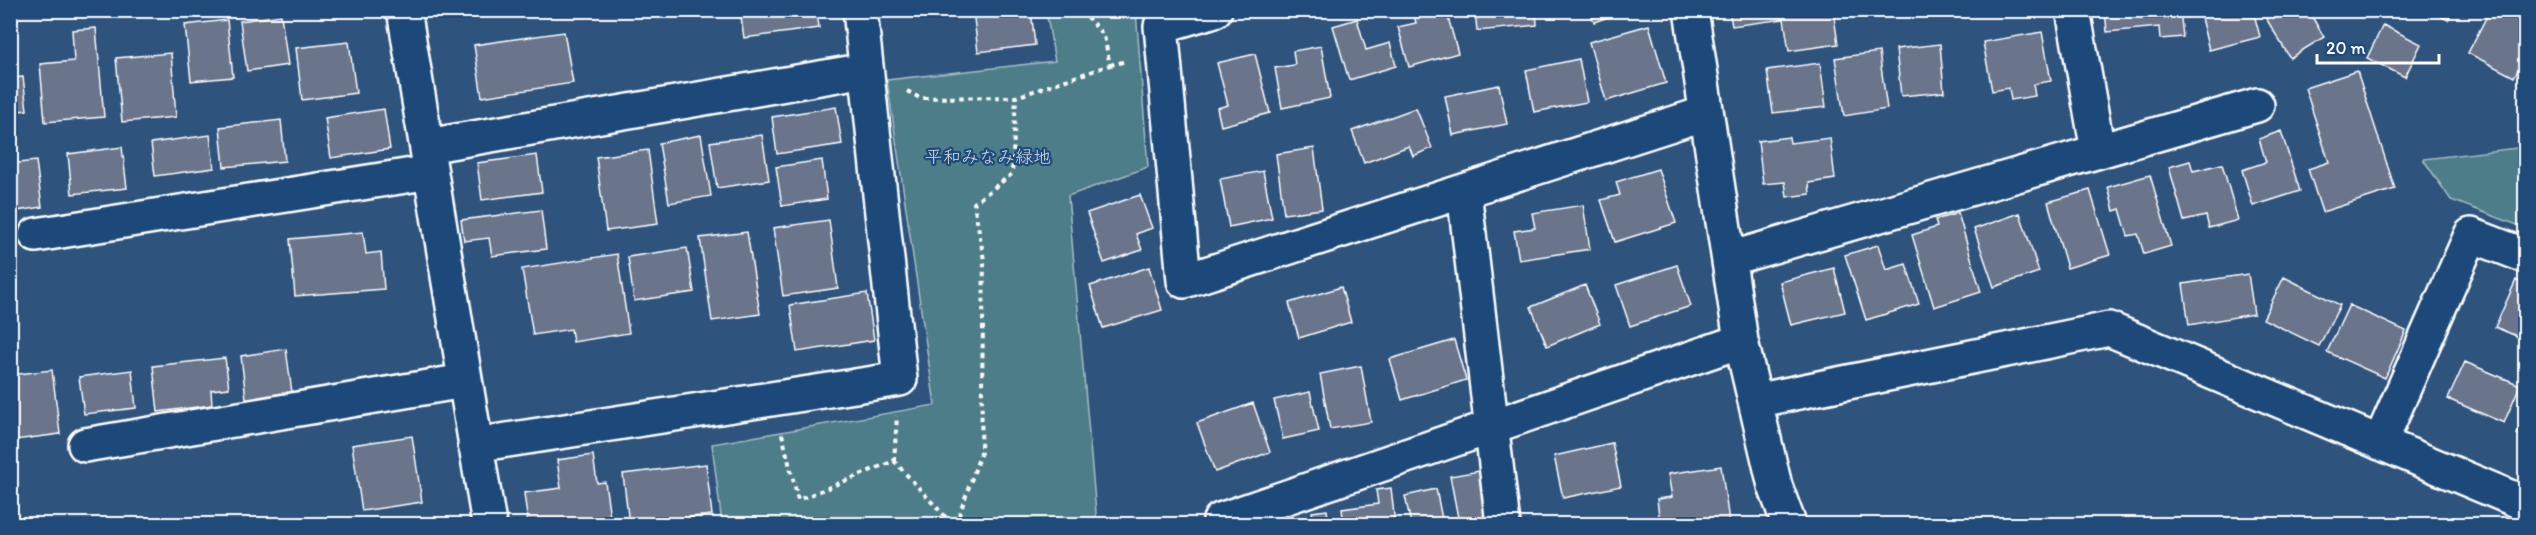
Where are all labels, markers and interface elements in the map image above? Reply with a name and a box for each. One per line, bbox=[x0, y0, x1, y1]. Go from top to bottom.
scale bar bbox=[2317, 27, 2438, 65]
text: 20 m bbox=[2326, 37, 2366, 59]
park label: 平和みなみ緑地 bbox=[925, 146, 1051, 168]

